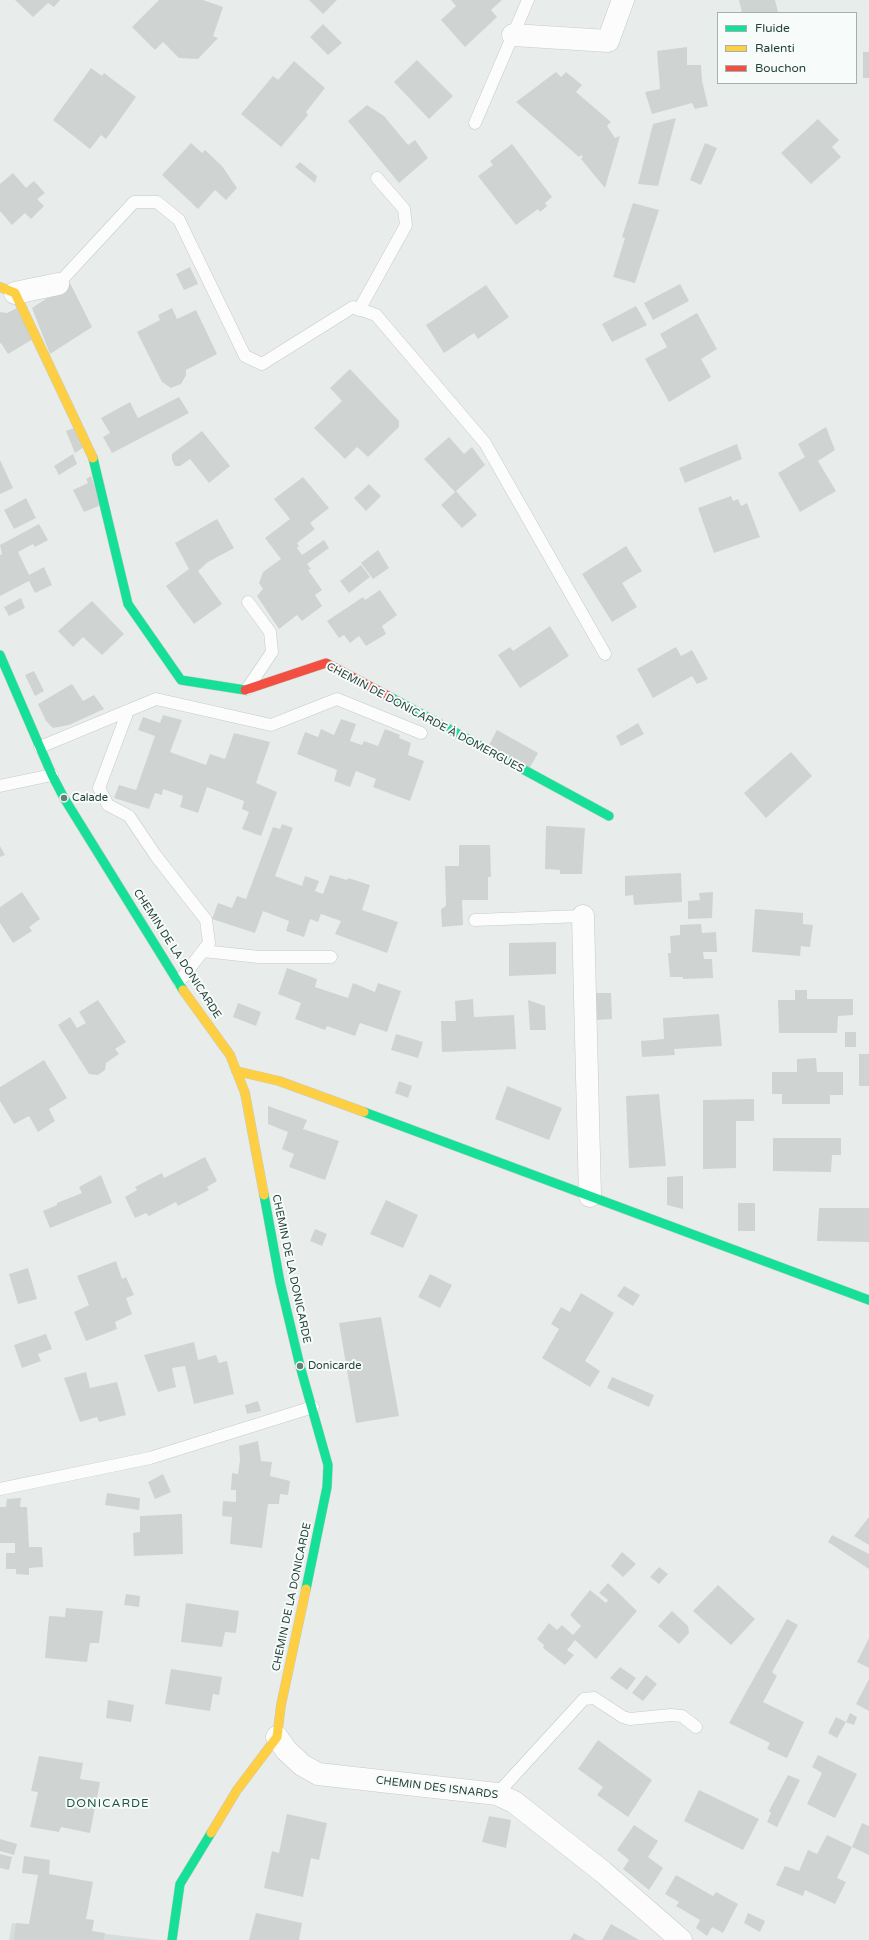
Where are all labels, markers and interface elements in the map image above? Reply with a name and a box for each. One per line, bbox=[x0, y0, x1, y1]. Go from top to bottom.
legend bbox=[717, 12, 857, 84]
text: Fluide bbox=[755, 21, 790, 35]
text: Ralenti bbox=[755, 41, 795, 55]
text: Bouchon bbox=[755, 61, 806, 75]
street label: CHEMIN DE DONICARDE À DOMERGUES bbox=[324, 660, 526, 776]
place label: Calade bbox=[72, 791, 108, 805]
marker: Calade bbox=[59, 793, 69, 803]
street label: CHEMIN DE LA DONICARDE bbox=[130, 887, 224, 1021]
street label: CHEMIN DE LA DONICARDE bbox=[269, 1193, 313, 1345]
place label: Donicarde bbox=[308, 1359, 361, 1373]
marker: Donicarde bbox=[295, 1361, 305, 1371]
street label: CHEMIN DE LA DONICARDE bbox=[270, 1521, 314, 1673]
street label: CHEMIN DES ISNARDS bbox=[375, 1774, 499, 1802]
district label: DONICARDE bbox=[66, 1797, 150, 1811]

